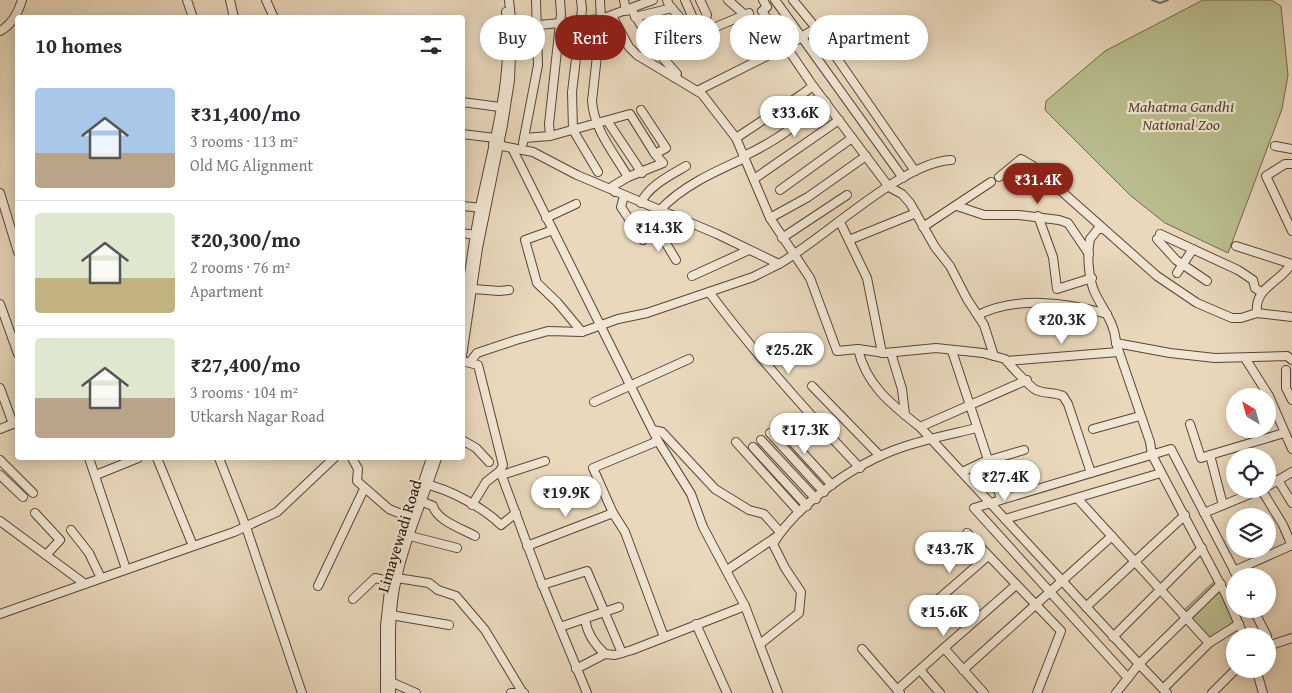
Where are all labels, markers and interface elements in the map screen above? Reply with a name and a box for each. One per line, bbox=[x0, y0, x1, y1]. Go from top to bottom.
chip: Buy bbox=[480, 15, 545, 60]
chip: Rent bbox=[555, 15, 626, 60]
chip: Filters bbox=[636, 15, 720, 60]
chip: New bbox=[730, 15, 799, 60]
chip: Apartment bbox=[809, 15, 928, 60]
text: 10 homes bbox=[35, 30, 122, 61]
icon: filters bbox=[417, 31, 445, 59]
park label: Mahatma Gandhi National Zoo bbox=[1128, 94, 1234, 136]
pin: ₹33.6K bbox=[754, 96, 836, 138]
text: ₹31,400/mo bbox=[190, 98, 300, 129]
text: ₹33.6K bbox=[771, 100, 819, 124]
icon: home bbox=[75, 108, 135, 168]
text: 3 rooms · 113 m² bbox=[190, 129, 298, 153]
text: Old MG Alignment bbox=[190, 153, 313, 177]
pin: ₹31.4K bbox=[997, 162, 1079, 205]
text: ₹31.4K bbox=[1014, 167, 1062, 191]
pin: ₹14.3K bbox=[618, 210, 700, 253]
text: ₹14.3K bbox=[635, 215, 683, 239]
text: ₹20,300/mo bbox=[190, 224, 300, 255]
icon: home bbox=[75, 233, 135, 293]
text: 2 rooms · 76 m² bbox=[190, 255, 290, 279]
text: Apartment bbox=[190, 279, 263, 303]
pin: ₹20.3K bbox=[1021, 302, 1103, 345]
text: ₹20.3K bbox=[1038, 307, 1086, 331]
pin: ₹25.2K bbox=[748, 332, 830, 375]
text: ₹25.2K bbox=[765, 337, 813, 361]
text: ₹27,400/mo bbox=[190, 349, 300, 380]
icon: home bbox=[75, 358, 135, 418]
text: 3 rooms · 104 m² bbox=[190, 380, 298, 404]
north arrow bbox=[1226, 388, 1276, 438]
map controls bbox=[1226, 388, 1276, 678]
text: Utkarsh Nagar Road bbox=[190, 404, 324, 428]
pin: ₹17.3K bbox=[764, 412, 846, 455]
text: ₹17.3K bbox=[781, 417, 829, 441]
button: locate bbox=[1226, 448, 1276, 498]
pin: ₹27.4K bbox=[964, 460, 1046, 502]
text: ₹27.4K bbox=[981, 464, 1029, 488]
street label: Limayewadi Road bbox=[370, 476, 428, 595]
pin: ₹19.9K bbox=[525, 476, 607, 518]
text: ₹19.9K bbox=[542, 480, 590, 504]
button: layers bbox=[1226, 508, 1276, 558]
pin: ₹43.7K bbox=[909, 532, 991, 574]
text: ₹43.7K bbox=[926, 536, 974, 560]
button: + bbox=[1226, 568, 1276, 618]
pin: ₹15.6K bbox=[903, 594, 985, 637]
text: ₹15.6K bbox=[920, 599, 968, 623]
button: − bbox=[1226, 628, 1276, 678]

